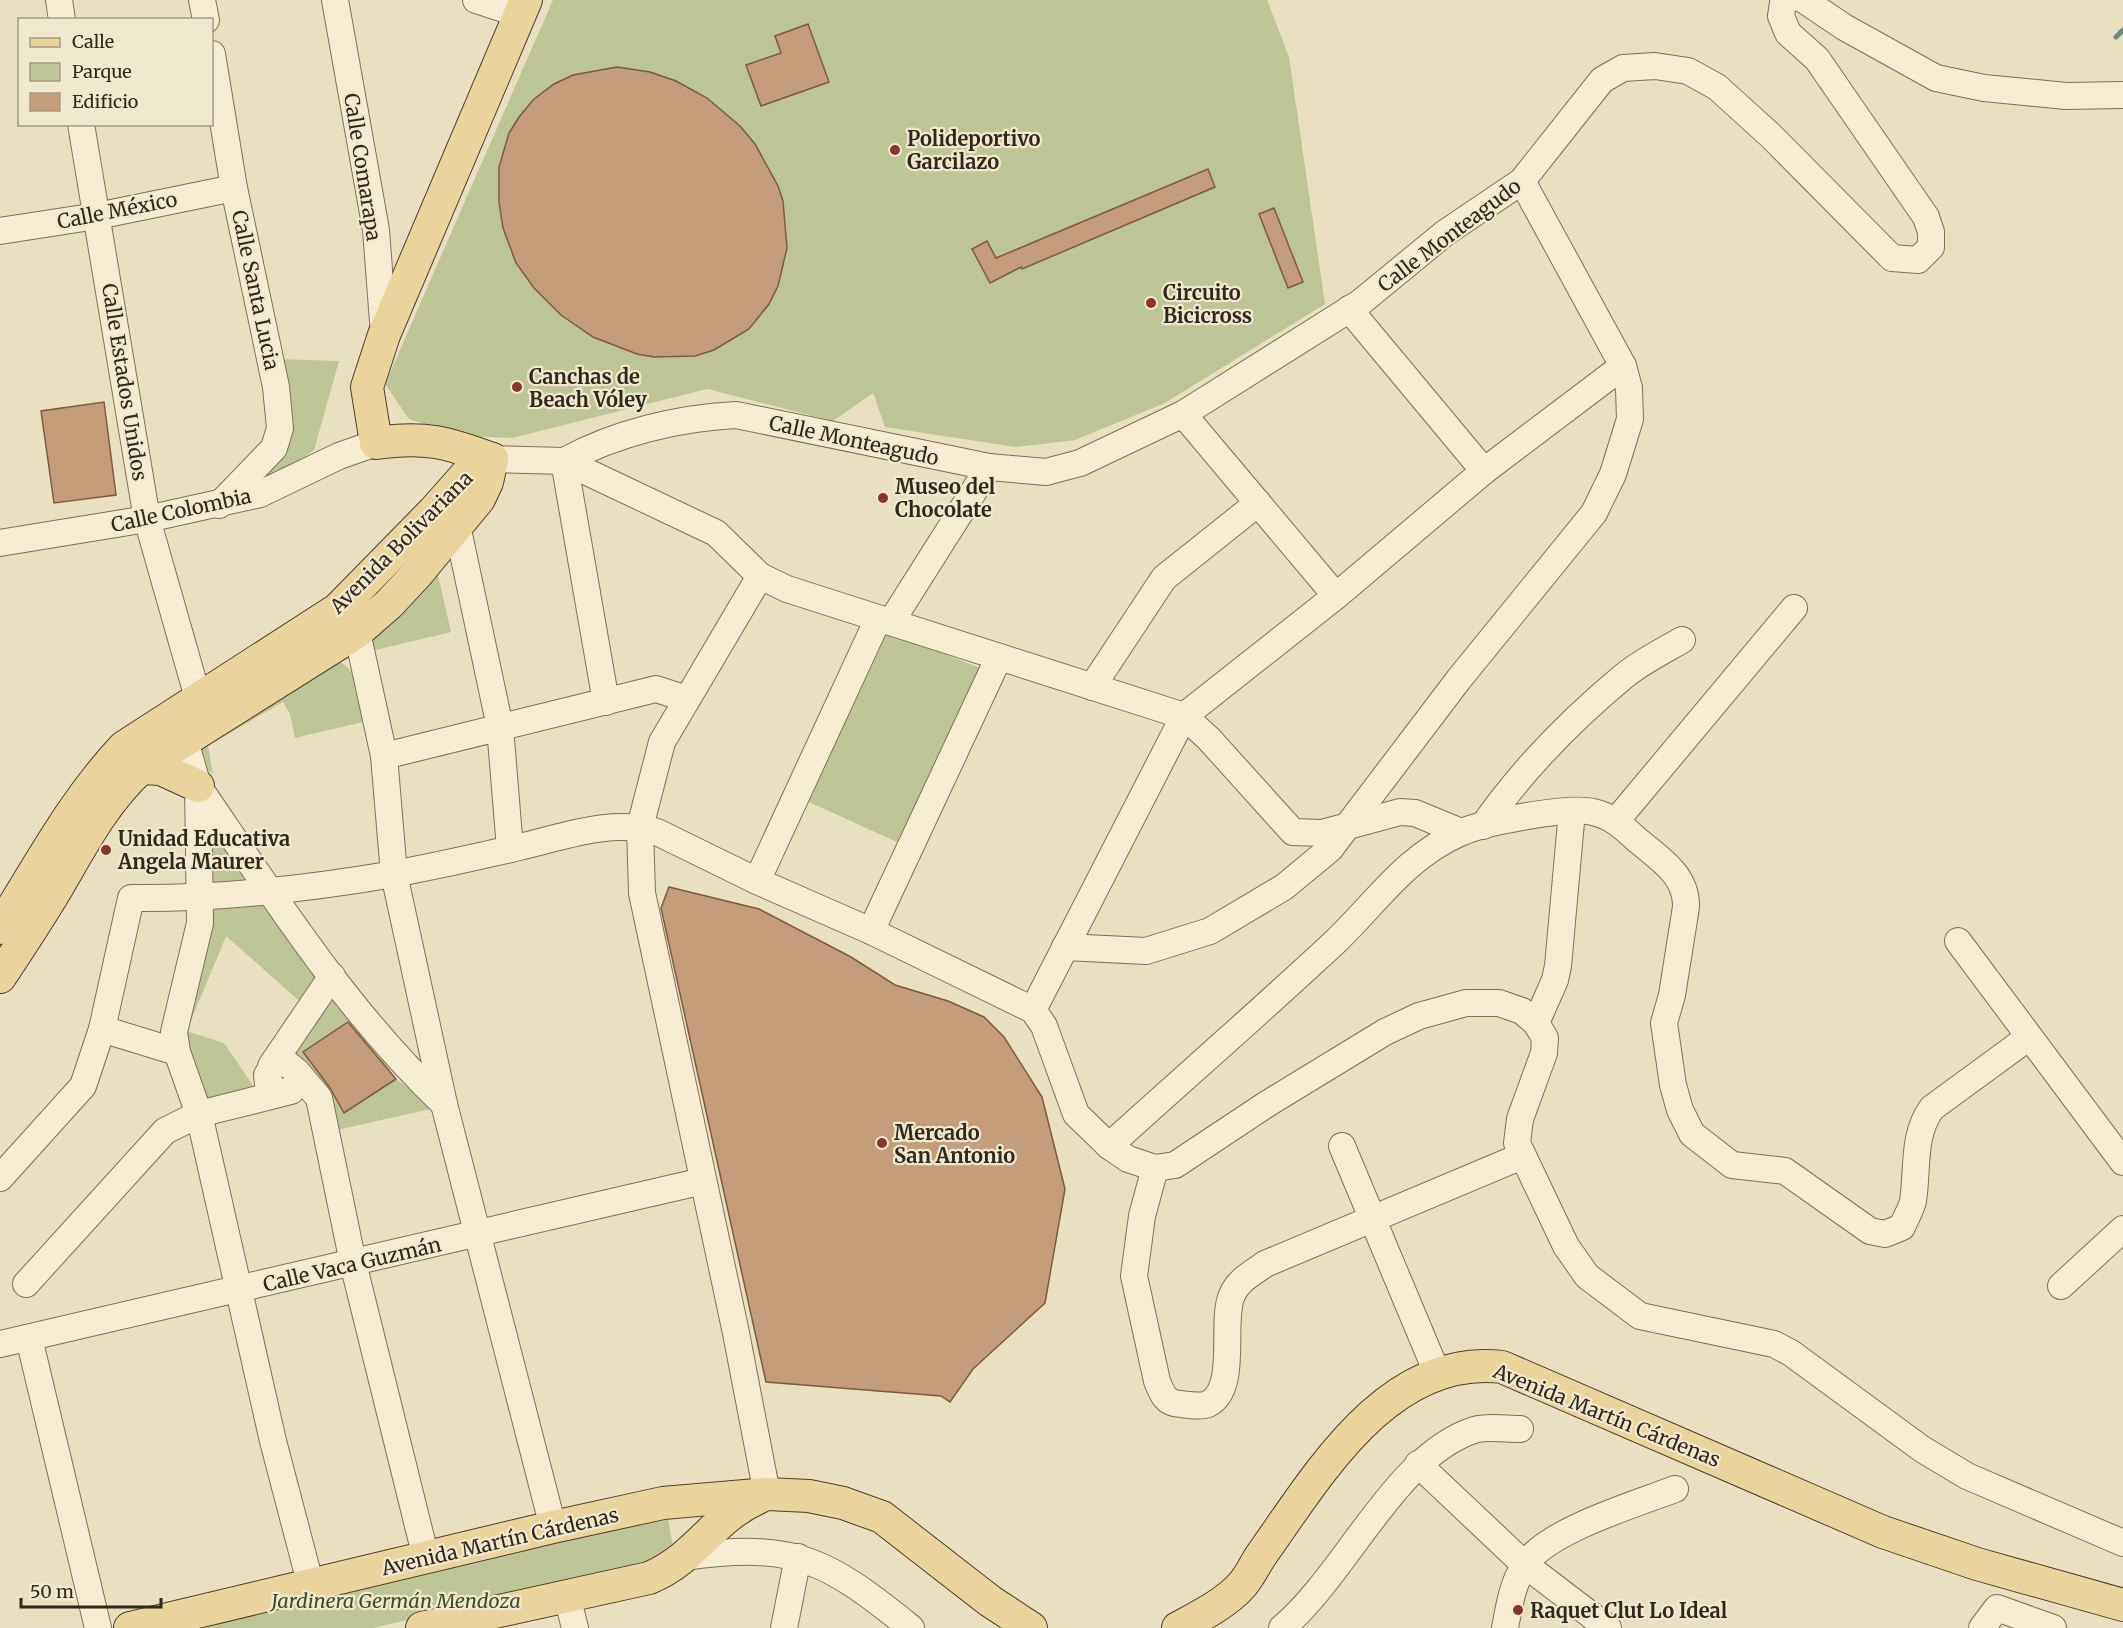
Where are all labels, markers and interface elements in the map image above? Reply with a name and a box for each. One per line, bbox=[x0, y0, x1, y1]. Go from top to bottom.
legend bbox=[18, 18, 213, 126]
text: Calle bbox=[72, 30, 114, 53]
text: Parque bbox=[72, 60, 132, 83]
text: Edificio bbox=[72, 90, 138, 113]
street label: Calle Comarapa bbox=[339, 91, 387, 243]
place label: Polideportivo Garcilazo bbox=[907, 126, 1041, 174]
marker: Polideportivo Garcilazo bbox=[888, 143, 902, 157]
street label: Calle Monteagudo bbox=[1372, 173, 1526, 297]
street label: Calle México bbox=[55, 186, 179, 234]
street label: Calle Santa Lucia bbox=[227, 208, 285, 372]
place label: Circuito Bicicross bbox=[1163, 280, 1252, 328]
street label: Calle Estados Unidos bbox=[97, 282, 153, 482]
marker: Circuito Bicicross bbox=[1144, 296, 1158, 310]
place label: Canchas de Beach Vóley bbox=[529, 364, 647, 412]
marker: Canchas de Beach Vóley bbox=[510, 380, 524, 394]
street label: Calle Monteagudo bbox=[767, 410, 941, 470]
street label: Avenida Bolivariana bbox=[324, 465, 478, 619]
place label: Museo del Chocolate bbox=[895, 474, 996, 522]
street label: Calle Colombia bbox=[109, 483, 254, 537]
marker: Museo del Chocolate bbox=[876, 491, 890, 505]
place label: Unidad Educativa Angela Maurer bbox=[117, 826, 290, 874]
marker: Unidad Educativa Angela Maurer bbox=[99, 843, 113, 857]
place label: Mercado San Antonio bbox=[894, 1120, 1015, 1168]
marker: Mercado San Antonio bbox=[875, 1136, 889, 1150]
street label: Calle Vaca Guzmán bbox=[261, 1231, 443, 1297]
street label: Avenida Martín Cárdenas bbox=[1489, 1358, 1724, 1472]
street label: Avenida Martín Cárdenas bbox=[378, 1502, 621, 1581]
scale bar bbox=[21, 1571, 160, 1609]
text: 50 m bbox=[30, 1580, 74, 1603]
park label: Jardinera Germán Mendoza bbox=[269, 1588, 521, 1613]
place label: Raquet Clut Lo Ideal bbox=[1530, 1598, 1728, 1623]
marker: Raquet Clut Lo Ideal bbox=[1511, 1603, 1525, 1617]

